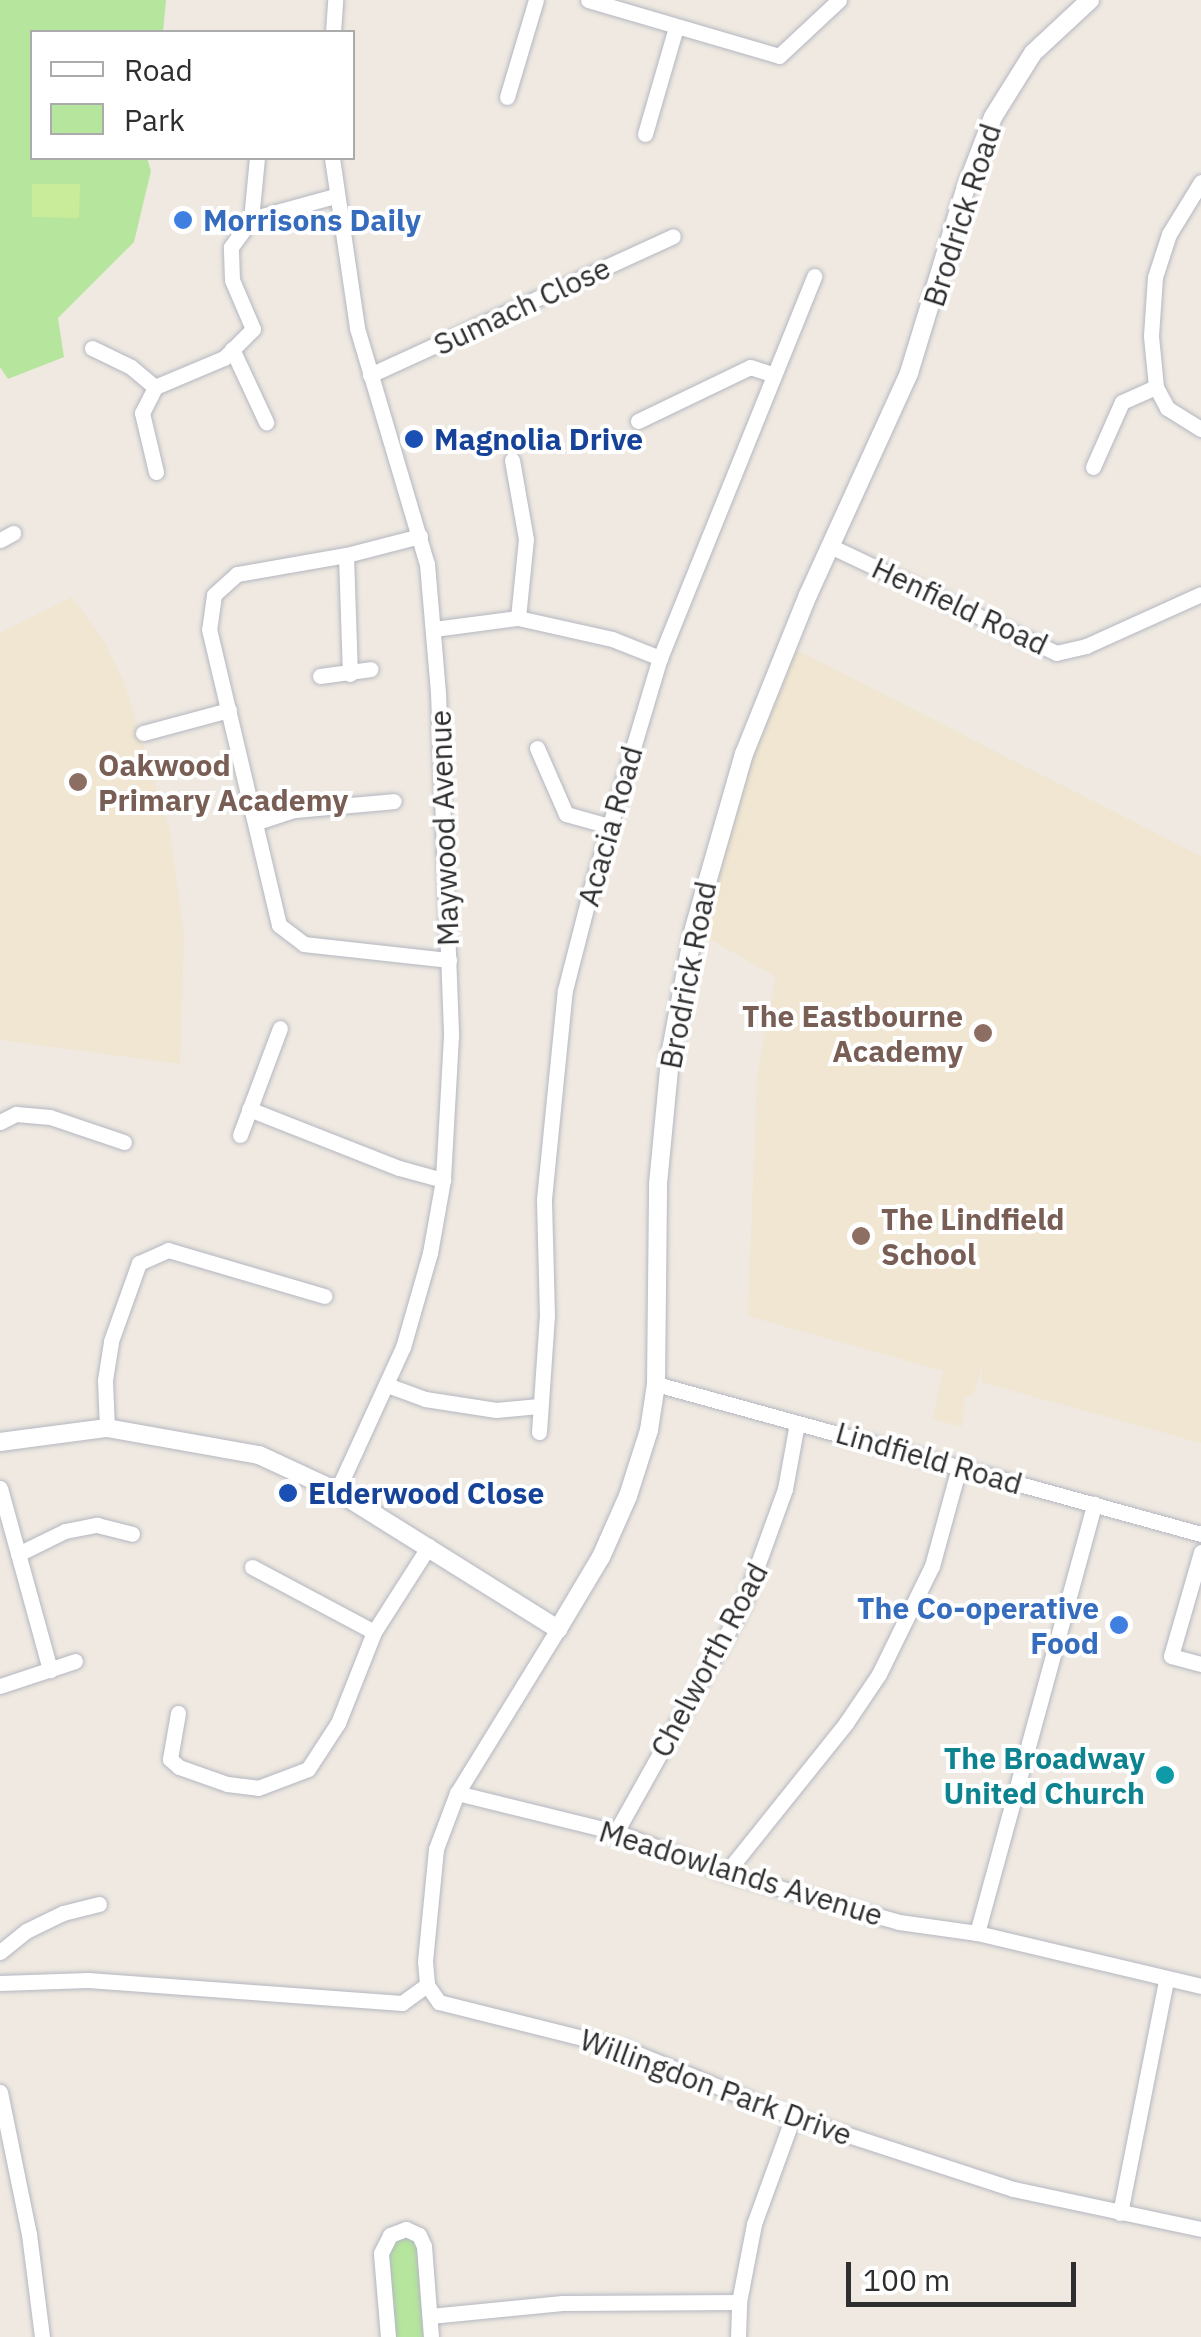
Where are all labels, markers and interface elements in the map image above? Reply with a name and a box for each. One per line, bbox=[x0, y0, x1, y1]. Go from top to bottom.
legend bbox=[30, 30, 355, 160]
text: Road bbox=[124, 50, 193, 89]
text: Park bbox=[124, 100, 185, 139]
street label: Brodrick Road bbox=[916, 119, 1008, 311]
place label: Morrisons Daily bbox=[203, 202, 421, 238]
marker: Morrisons Daily bbox=[172, 209, 194, 231]
street label: Sumach Close bbox=[428, 249, 616, 363]
place label: Magnolia Drive bbox=[434, 421, 643, 457]
marker: Magnolia Drive bbox=[403, 428, 425, 450]
street label: Henfield Road bbox=[866, 550, 1054, 662]
street label: Maywood Avenue bbox=[422, 709, 466, 947]
street label: Acacia Road bbox=[570, 742, 650, 910]
place label: Oakwood Primary Academy bbox=[98, 747, 348, 818]
marker: Oakwood Primary Academy bbox=[67, 771, 89, 793]
street label: Brodrick Road bbox=[652, 878, 724, 1072]
place label: The Eastbourne Academy bbox=[742, 998, 963, 1068]
marker: The Eastbourne Academy bbox=[972, 1022, 994, 1044]
place label: The Lindfield School bbox=[881, 1201, 1065, 1272]
marker: The Lindfield School bbox=[850, 1225, 872, 1247]
street label: Lindfield Road bbox=[832, 1414, 1026, 1502]
place label: Elderwood Close bbox=[308, 1475, 544, 1511]
marker: Elderwood Close bbox=[277, 1482, 299, 1504]
street label: Chelworth Road bbox=[643, 1557, 775, 1763]
place label: The Co-operative Food bbox=[857, 1590, 1099, 1660]
marker: The Co-operative Food bbox=[1108, 1614, 1130, 1636]
place label: The Broadway United Church bbox=[944, 1740, 1145, 1810]
marker: The Broadway United Church bbox=[1154, 1764, 1176, 1786]
street label: Meadowlands Avenue bbox=[595, 1813, 887, 1933]
street label: Willingdon Park Drive bbox=[575, 2021, 857, 2153]
scale bar bbox=[851, 2242, 1081, 2304]
text: 100 m bbox=[863, 2260, 950, 2299]

